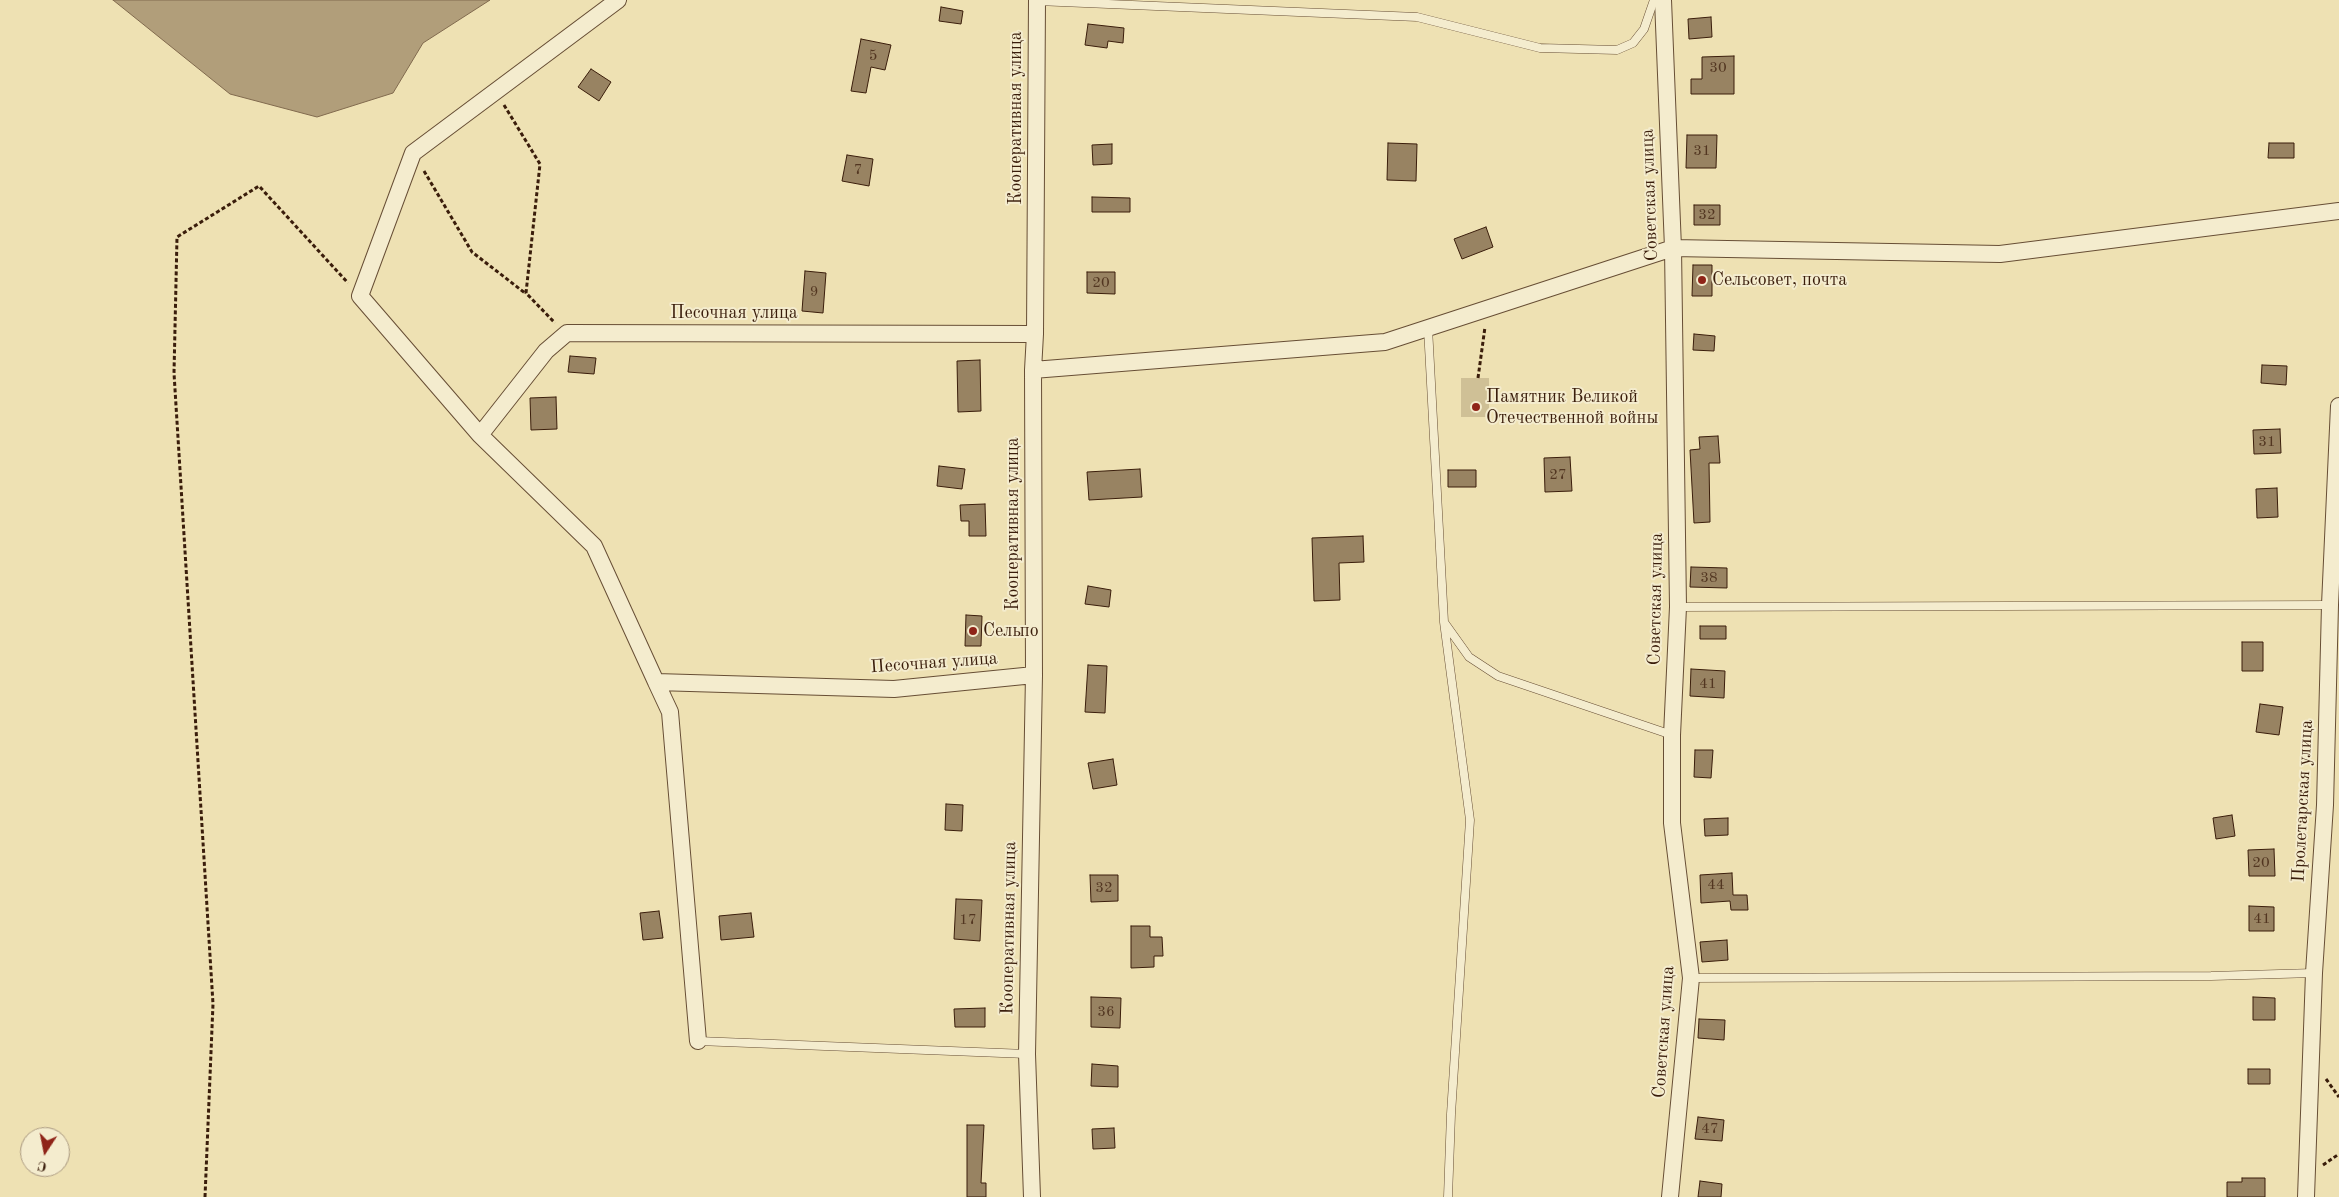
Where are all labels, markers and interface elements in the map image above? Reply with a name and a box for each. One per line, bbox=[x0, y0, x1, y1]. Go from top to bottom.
street label: Кооперативная улица bbox=[1005, 31, 1027, 205]
house number: 5 bbox=[869, 47, 877, 65]
house number: 30 bbox=[1709, 59, 1727, 77]
street label: Советская улица bbox=[1637, 128, 1663, 262]
house number: 31 bbox=[1693, 142, 1711, 160]
house number: 7 bbox=[854, 161, 862, 179]
house number: 32 bbox=[1698, 206, 1716, 224]
place label: Сельсовет, почта bbox=[1712, 269, 1847, 291]
house number: 20 bbox=[1092, 274, 1110, 292]
marker: Сельсовет, почта bbox=[1696, 274, 1708, 286]
house number: 9 bbox=[810, 283, 818, 301]
street label: Песочная улица bbox=[670, 302, 798, 324]
place label: Памятник Великой Отечественной войны bbox=[1486, 386, 1658, 428]
marker: Памятник Великой Отечественной войны bbox=[1470, 401, 1482, 413]
house number: 31 bbox=[2258, 433, 2276, 451]
street label: Кооперативная улица bbox=[1002, 437, 1024, 611]
house number: 27 bbox=[1549, 466, 1567, 484]
street label: Советская улица bbox=[1644, 533, 1668, 665]
house number: 38 bbox=[1700, 569, 1718, 587]
place label: Сельпо bbox=[983, 620, 1039, 642]
marker: Сельпо bbox=[967, 625, 979, 637]
street label: Песочная улица bbox=[870, 648, 998, 678]
house number: 41 bbox=[1699, 675, 1717, 693]
street label: Пролетарская улица bbox=[2288, 719, 2318, 883]
street label: Кооперативная улица bbox=[997, 841, 1021, 1015]
house number: 20 bbox=[2252, 854, 2270, 872]
house number: 44 bbox=[1707, 876, 1725, 894]
house number: 32 bbox=[1095, 879, 1113, 897]
house number: 41 bbox=[2253, 910, 2271, 928]
house number: 17 bbox=[959, 911, 977, 929]
street label: Советская улица bbox=[1649, 965, 1679, 1099]
house number: 36 bbox=[1097, 1003, 1115, 1021]
house number: 47 bbox=[1701, 1120, 1719, 1138]
north arrow bbox=[20, 1127, 70, 1177]
text: С bbox=[36, 1158, 48, 1173]

